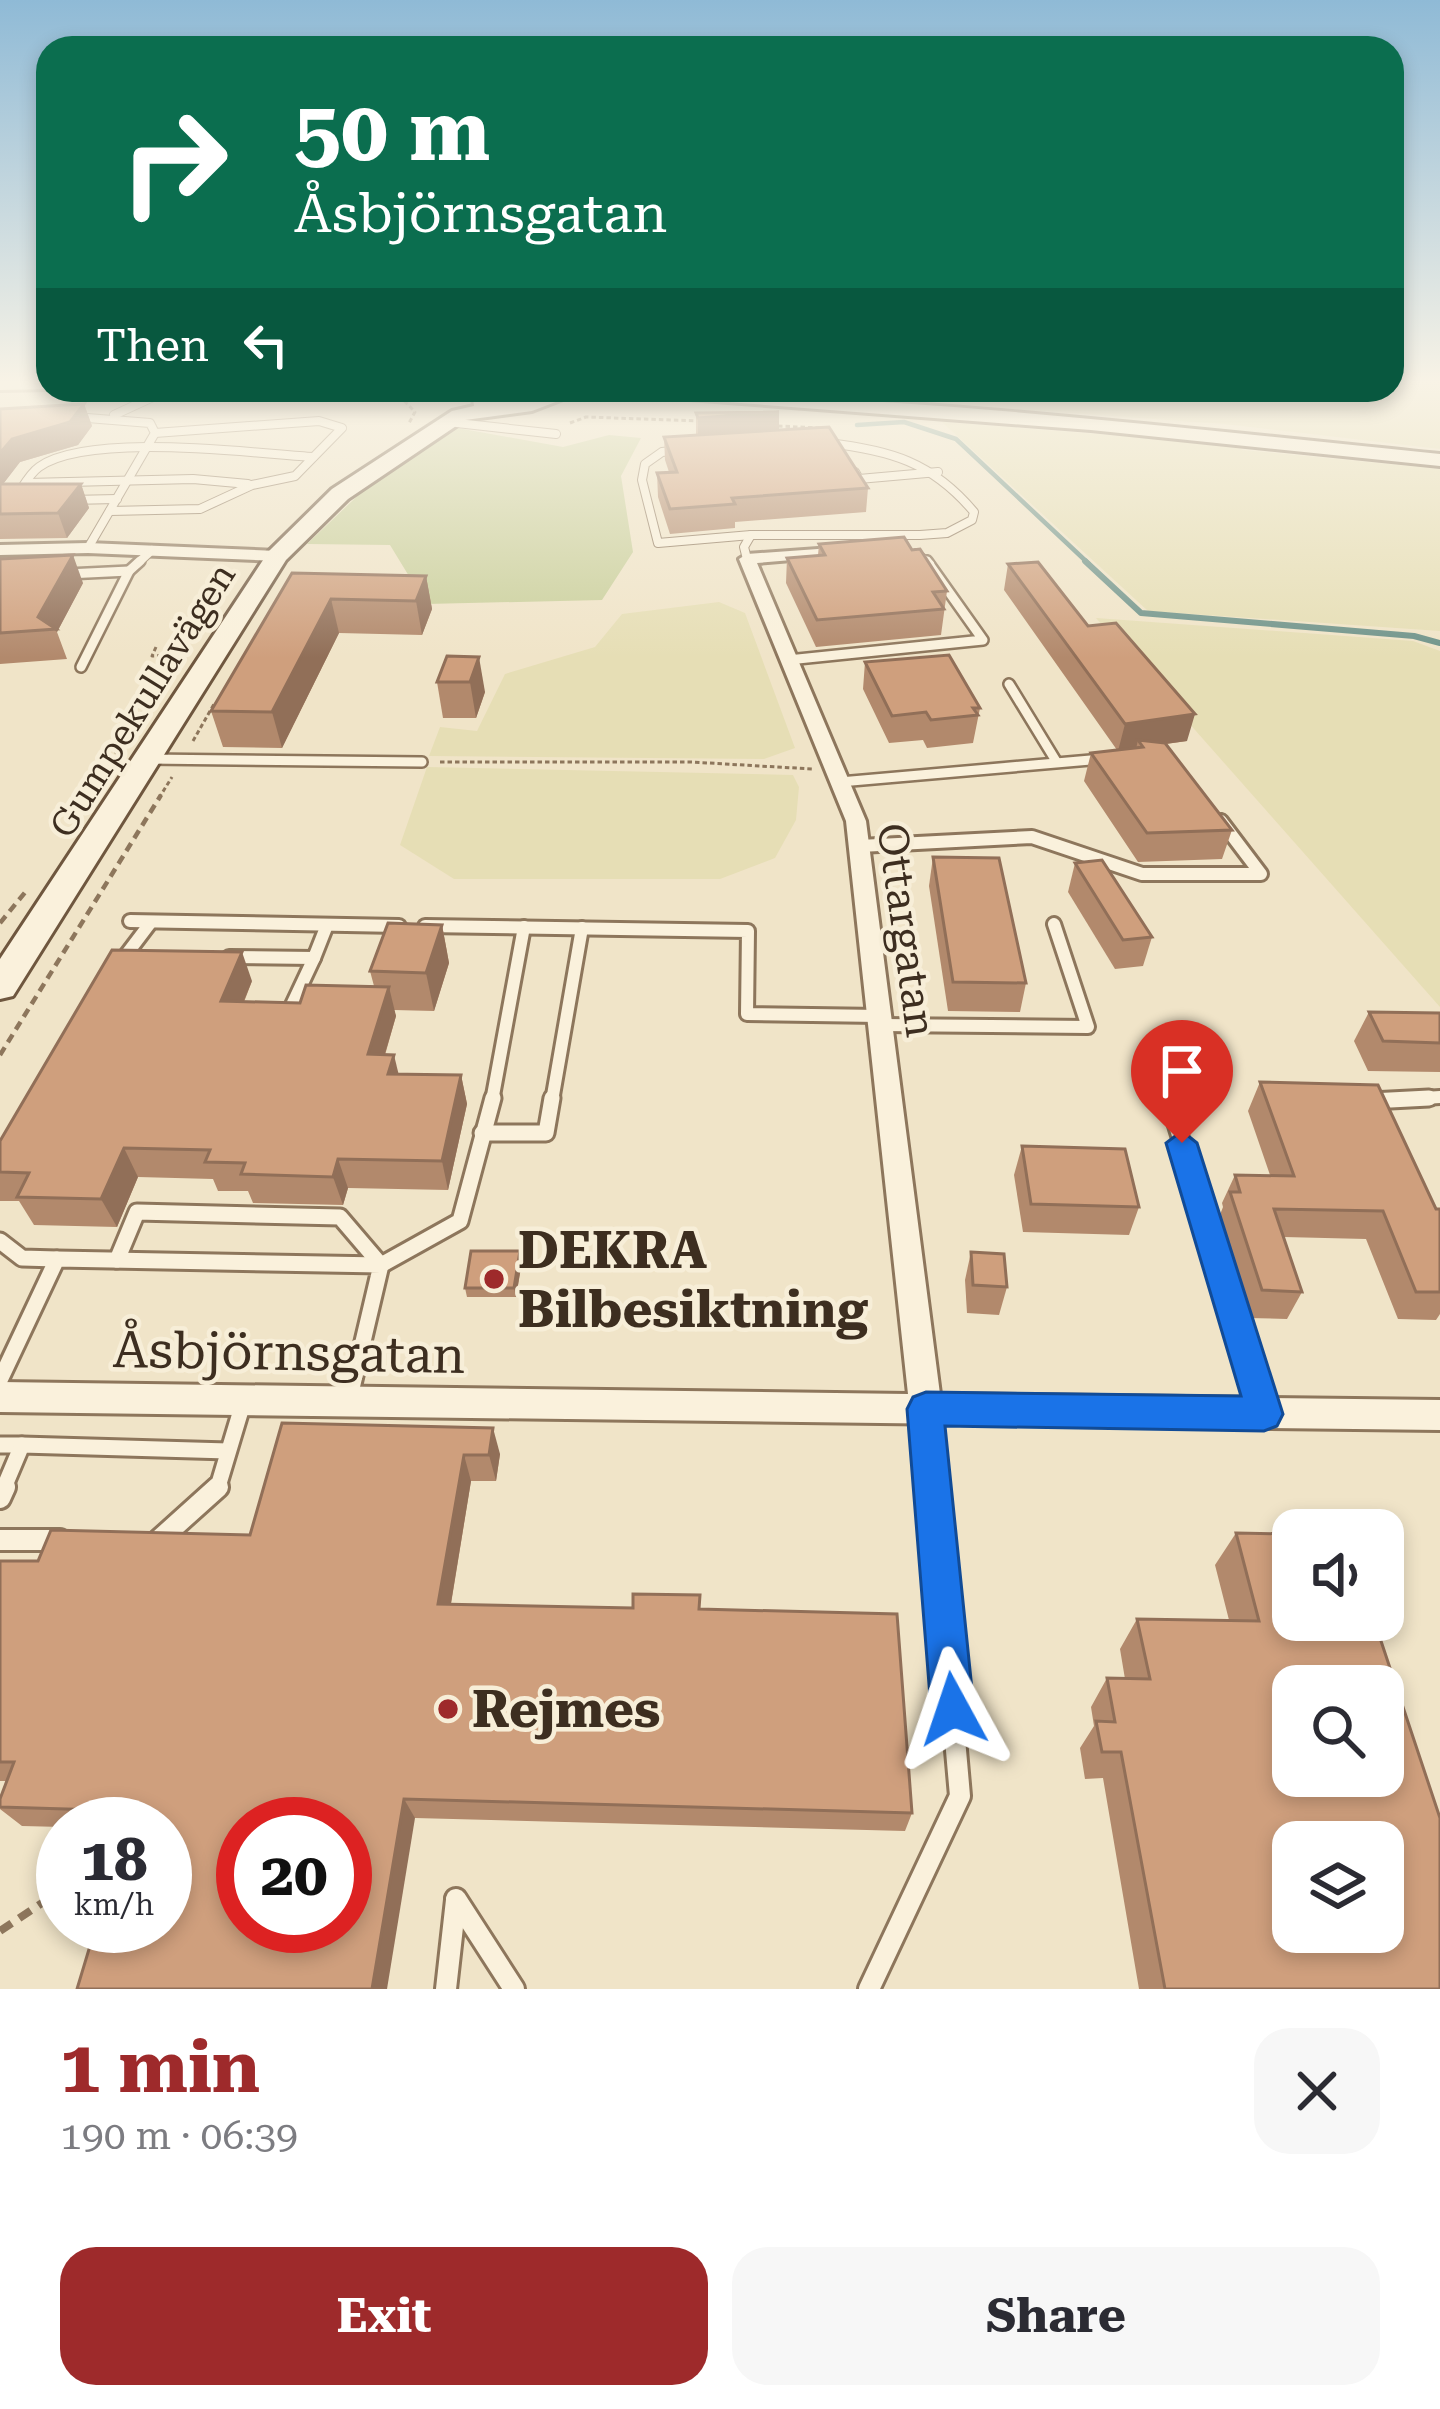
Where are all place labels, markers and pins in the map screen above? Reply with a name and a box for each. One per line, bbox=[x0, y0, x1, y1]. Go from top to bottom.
pin bbox=[1131, 1020, 1233, 1143]
place label: DEKRA Bilbesiktning bbox=[518, 1221, 868, 1340]
marker: DEKRA Bilbesiktning bbox=[481, 1266, 507, 1292]
place label: Rejmes bbox=[472, 1680, 660, 1740]
marker: Rejmes bbox=[435, 1696, 461, 1722]

